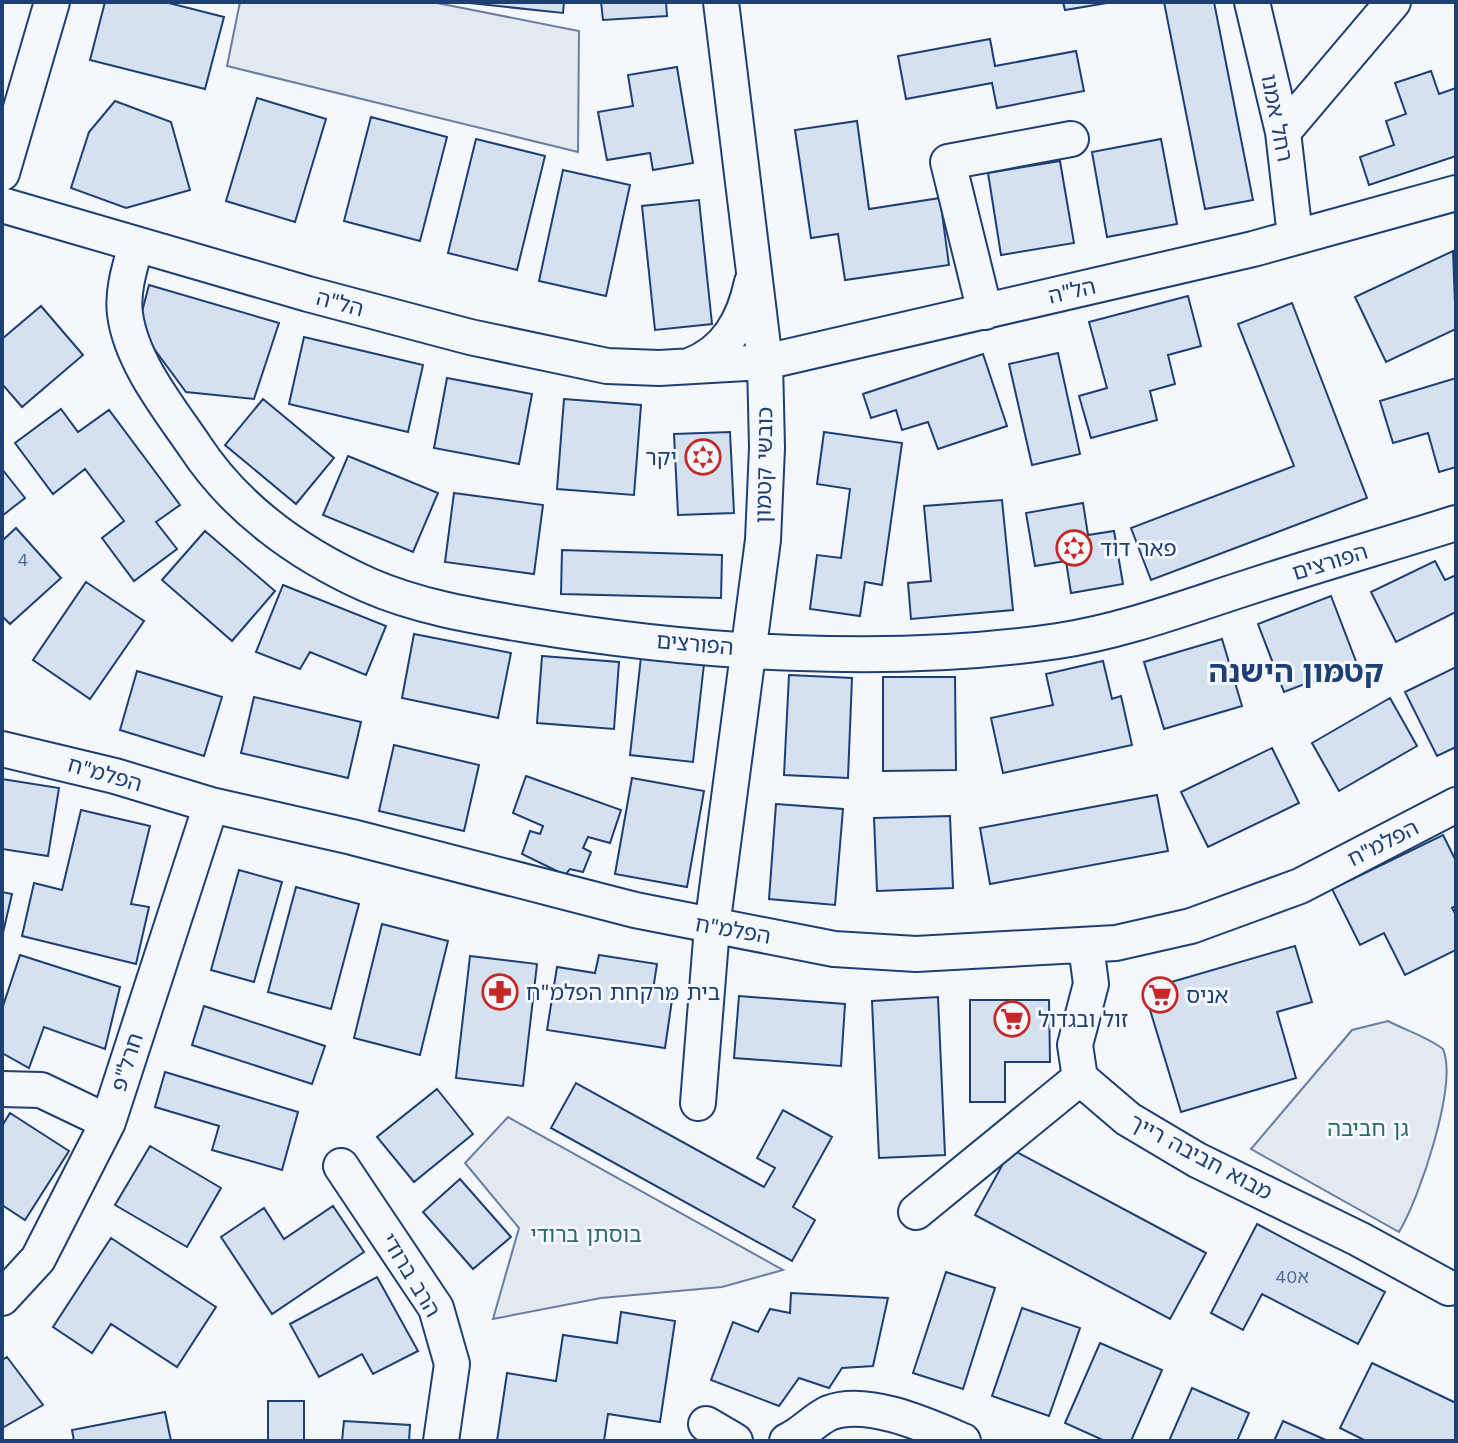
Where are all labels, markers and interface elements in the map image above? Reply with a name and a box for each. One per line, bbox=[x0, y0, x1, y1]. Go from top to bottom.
street label: רחל אמנו bbox=[1256, 72, 1298, 164]
street label: הל"ה bbox=[1046, 273, 1098, 309]
street label: הל"ה bbox=[314, 285, 366, 321]
street label: כובשי קטמון bbox=[750, 406, 778, 524]
synagogue icon: יקר bbox=[684, 438, 722, 476]
place label: יקר bbox=[645, 445, 677, 470]
synagogue icon: פאר דוד bbox=[1055, 529, 1093, 567]
place label: פאר דוד bbox=[1100, 536, 1177, 561]
street label: הפורצים bbox=[1289, 539, 1371, 585]
house number: 4 bbox=[18, 549, 29, 570]
street label: הפורצים bbox=[655, 628, 735, 660]
district label: קטמון הישנה bbox=[1208, 654, 1384, 689]
street label: הפלמ"ח bbox=[65, 751, 145, 797]
street label: הפלמ"ח bbox=[1343, 815, 1423, 871]
street label: הפלמ"ח bbox=[693, 911, 773, 949]
pharmacy icon: בית מרקחת הפלמ"ח bbox=[481, 973, 519, 1011]
supermarket icon: אניס bbox=[1141, 976, 1179, 1014]
place label: בית מרקחת הפלמ"ח bbox=[526, 980, 720, 1005]
place label: אניס bbox=[1186, 983, 1229, 1008]
supermarket icon: זול ובגדול bbox=[993, 1000, 1031, 1038]
place label: זול ובגדול bbox=[1038, 1007, 1128, 1032]
street label: חרל"פ bbox=[106, 1030, 148, 1094]
street label: מבוא חביבה רייך bbox=[1126, 1109, 1276, 1205]
park label: גן חביבה bbox=[1327, 1116, 1409, 1141]
park label: בוסתן ברודי bbox=[530, 1222, 642, 1247]
street label: הרב ברודי bbox=[376, 1229, 446, 1321]
house number: 40א bbox=[1275, 1266, 1309, 1287]

